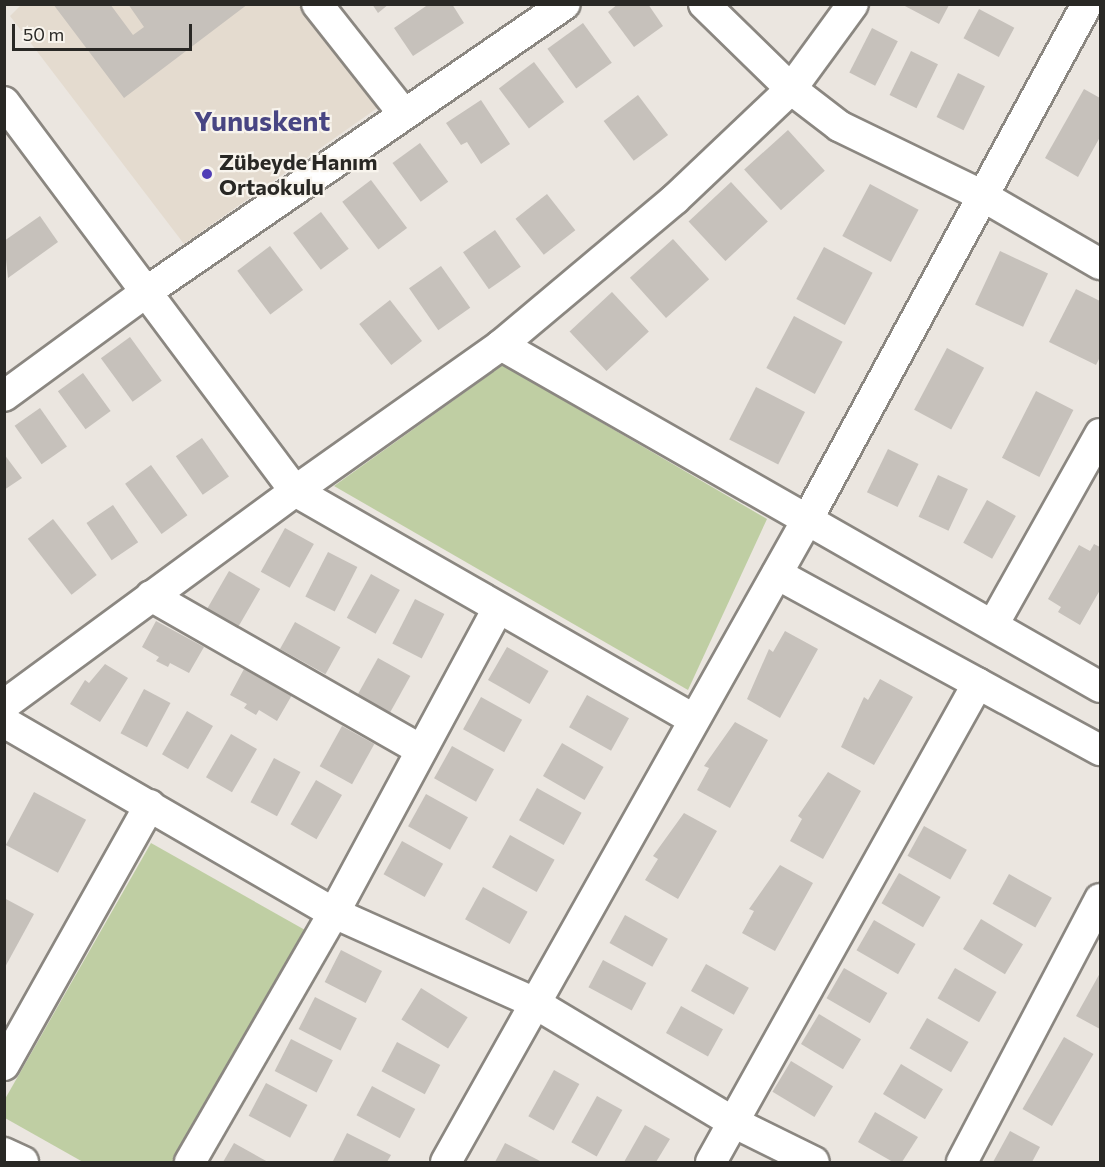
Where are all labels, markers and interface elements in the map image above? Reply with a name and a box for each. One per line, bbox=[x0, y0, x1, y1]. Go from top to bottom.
scale bar bbox=[15, 12, 195, 50]
text: 50 m bbox=[23, 23, 64, 45]
district label: Yunuskent bbox=[194, 103, 330, 137]
place label: Zübeyde Hanım Ortaokulu bbox=[219, 148, 377, 200]
marker: Zübeyde Hanım Ortaokulu bbox=[200, 167, 214, 181]

